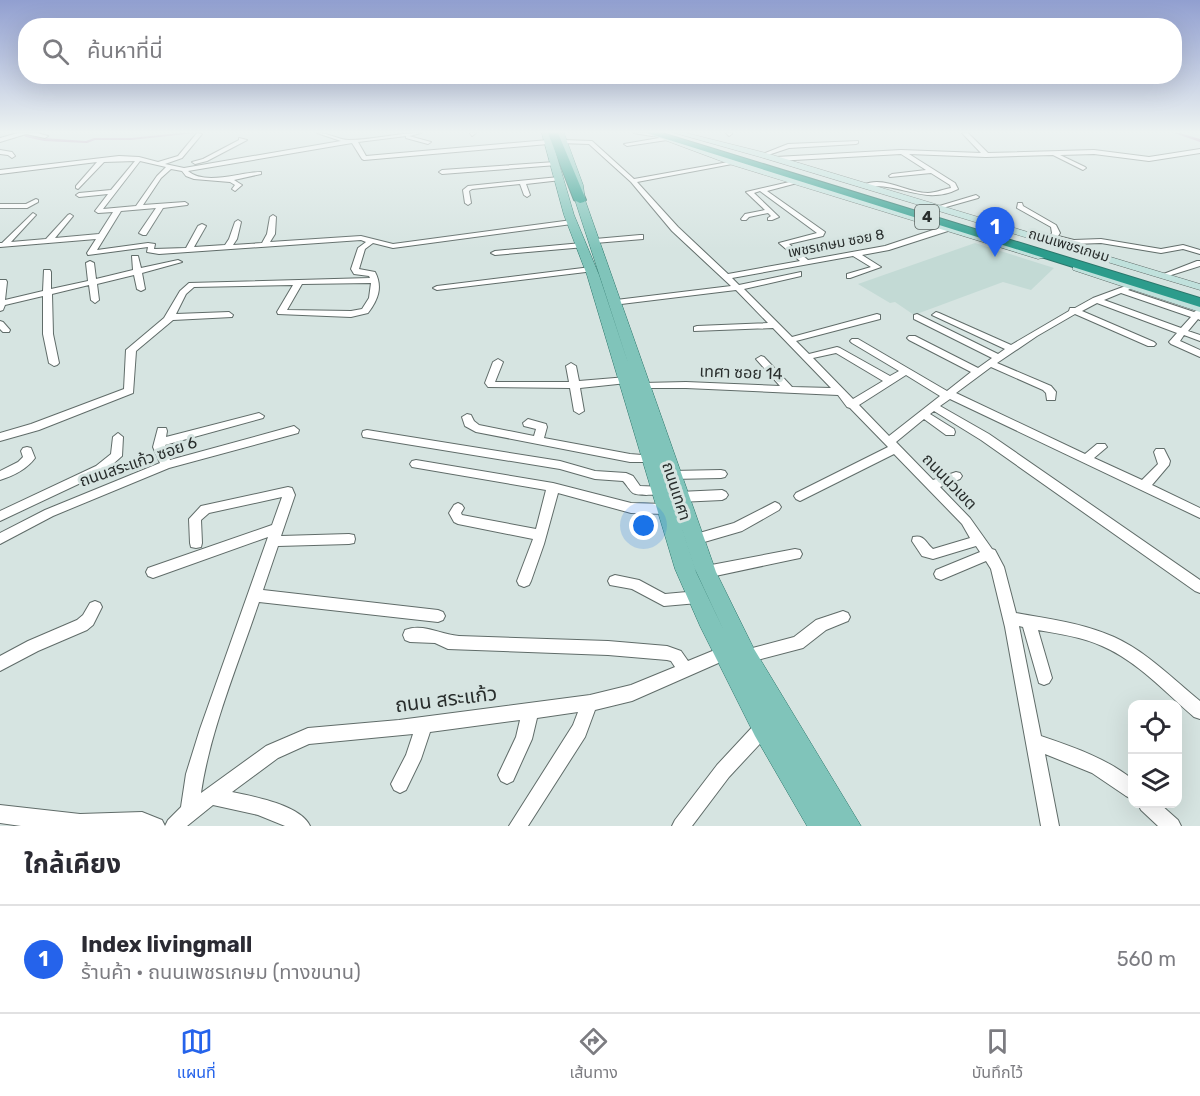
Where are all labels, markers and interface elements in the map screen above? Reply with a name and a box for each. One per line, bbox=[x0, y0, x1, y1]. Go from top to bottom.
search box bbox=[18, 18, 1182, 84]
icon: search bbox=[39, 35, 72, 68]
text: ค้นหาที่นี่ bbox=[87, 37, 163, 64]
road number: 4 bbox=[915, 205, 939, 229]
pin: 1 bbox=[976, 208, 1014, 257]
street label: ถนนเพชรเกษม bbox=[1026, 225, 1111, 266]
street label: เพชรเกษม ซอย 8 bbox=[786, 226, 886, 261]
street label: เทศา ซอย 14 bbox=[699, 362, 783, 383]
street label: ถนนสระแก้ว ซอย 6 bbox=[77, 432, 200, 491]
street label: ถนนนวเขต bbox=[918, 449, 981, 513]
street label: ถนนเทศา bbox=[658, 460, 695, 523]
your location bbox=[629, 511, 658, 540]
street label: ถนน สระแก้ว bbox=[394, 681, 498, 717]
map controls bbox=[1128, 700, 1182, 808]
button: locate bbox=[1128, 700, 1182, 754]
button: layers bbox=[1128, 754, 1182, 808]
text: ใกล้เคียง bbox=[24, 849, 121, 880]
text: Index livingmall bbox=[81, 931, 252, 958]
text: 1 bbox=[39, 947, 48, 971]
text: 560 m bbox=[1117, 947, 1176, 971]
text: ร้านค้า · ถนนเพชรเกษม (ทางขนาน) bbox=[81, 960, 361, 984]
tab: แผนที่ bbox=[177, 1025, 216, 1085]
tab: เส้นทาง bbox=[570, 1025, 618, 1085]
tab: บันทึกไว้ bbox=[972, 1025, 1023, 1085]

